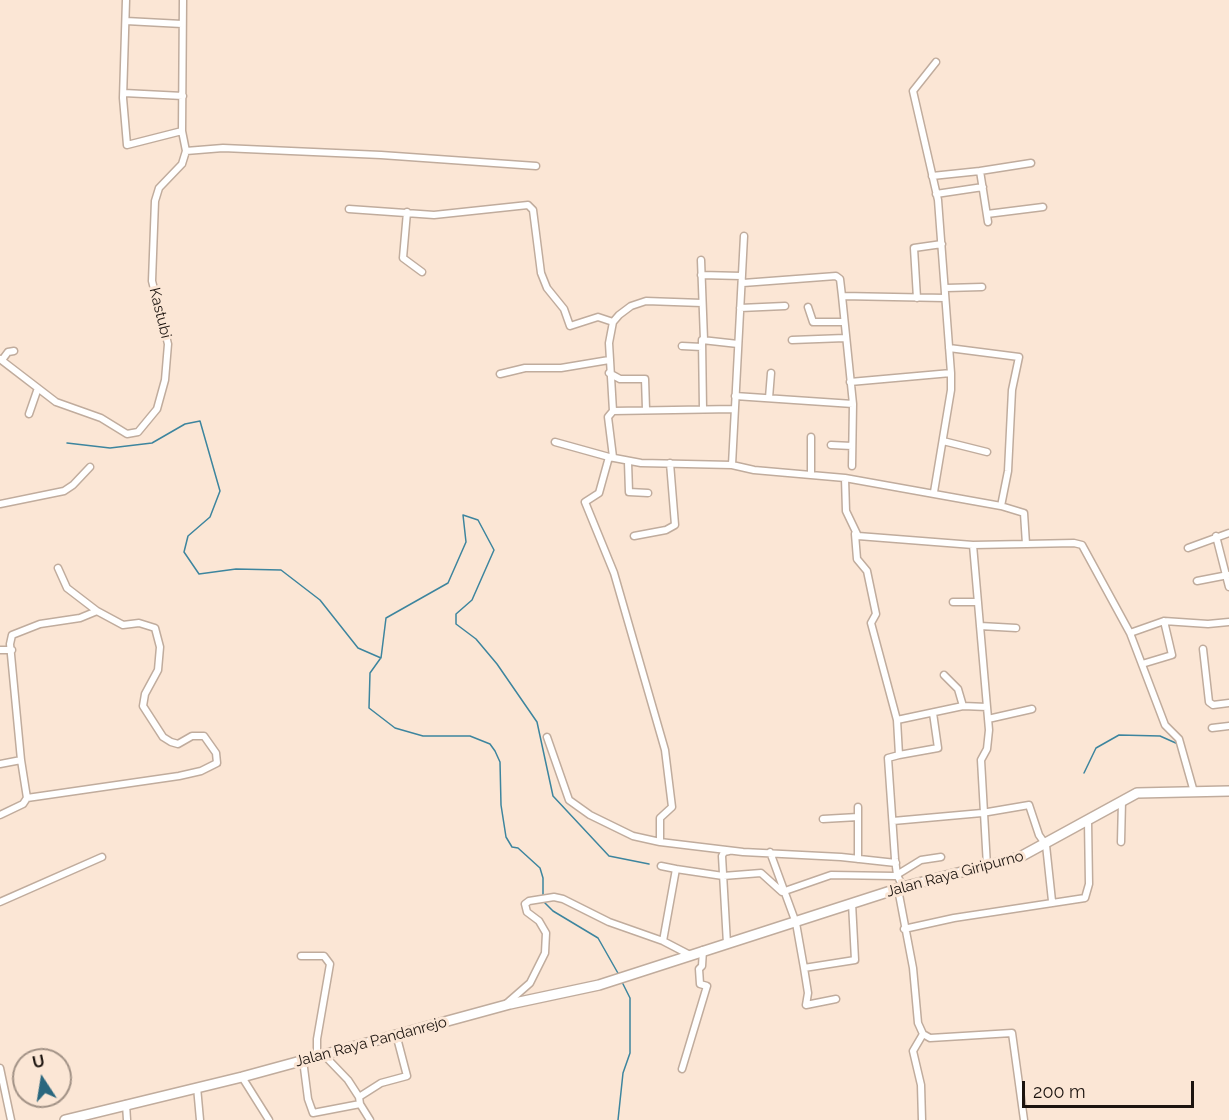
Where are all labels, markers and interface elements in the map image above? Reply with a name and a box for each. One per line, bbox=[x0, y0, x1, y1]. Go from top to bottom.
street label: Kastubi bbox=[145, 286, 175, 340]
street label: Jalan Raya Giripurno bbox=[884, 847, 1026, 901]
street label: Jalan Raya Pandanrejo bbox=[293, 1013, 449, 1071]
north arrow bbox=[12, 1048, 72, 1108]
text: U bbox=[31, 1051, 46, 1072]
scale bar bbox=[1025, 1069, 1198, 1107]
text: 200 m bbox=[1033, 1081, 1086, 1102]

